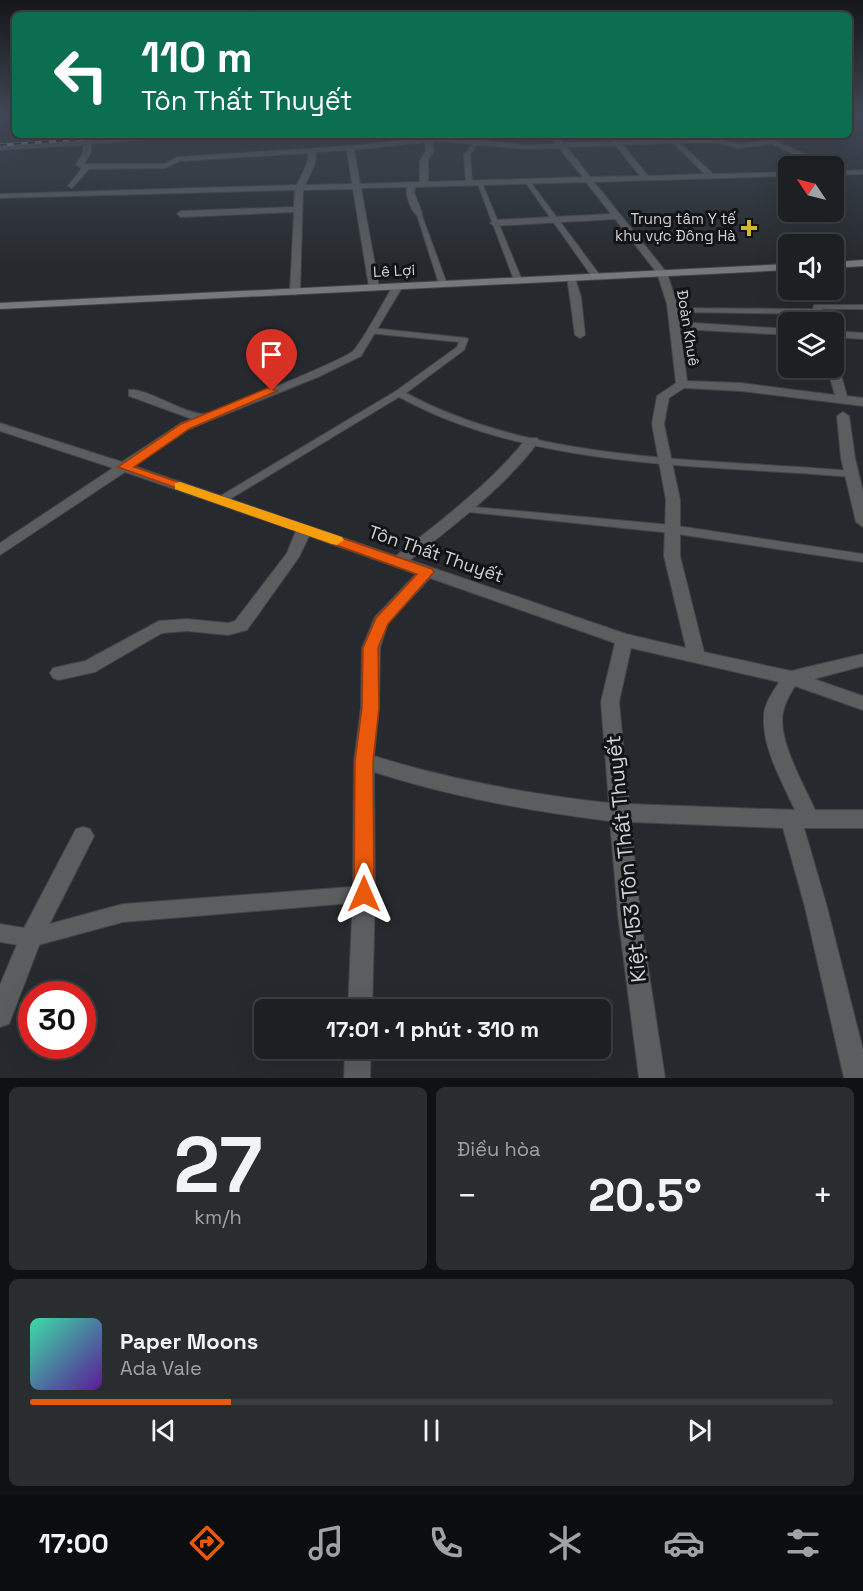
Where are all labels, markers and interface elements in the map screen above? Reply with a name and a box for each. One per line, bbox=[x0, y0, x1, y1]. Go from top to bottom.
text: 110 m bbox=[141, 31, 253, 84]
icon: left bbox=[42, 36, 120, 114]
text: Tôn Thất Thuyết bbox=[141, 83, 353, 118]
north arrow bbox=[778, 156, 844, 222]
map controls bbox=[778, 156, 844, 378]
place label: Trung tâm Y tế khu vực Đông Hà bbox=[615, 209, 736, 245]
marker: Trung tâm Y tế khu vực Đông Hà bbox=[740, 219, 758, 237]
button: sound bbox=[778, 234, 844, 300]
street label: Lê Lợi bbox=[372, 260, 416, 281]
street label: Đoàn Khuê bbox=[673, 288, 704, 368]
button: layers bbox=[778, 312, 844, 378]
pin bbox=[246, 329, 297, 391]
icon: arrive bbox=[255, 338, 288, 371]
street label: Tôn Thất Thuyết bbox=[366, 520, 507, 587]
street label: Kiệt 153 Tôn Thất Thuyết bbox=[599, 734, 652, 984]
position arrow bbox=[332, 862, 396, 926]
speed limit sign: 30 bbox=[18, 981, 96, 1059]
text: 17:01 · 1 phút · 310 m bbox=[326, 1015, 539, 1043]
text: 27 bbox=[174, 1115, 262, 1215]
text: Điều hòa bbox=[457, 1136, 541, 1162]
text: 20.5° bbox=[588, 1167, 702, 1224]
text: − bbox=[457, 1175, 477, 1217]
text: + bbox=[813, 1175, 833, 1217]
text: km/h bbox=[194, 1204, 242, 1230]
text: Paper Moons bbox=[120, 1327, 258, 1355]
text: Ada Vale bbox=[120, 1355, 202, 1381]
icon: previous bbox=[147, 1414, 180, 1447]
icon: pause bbox=[415, 1414, 448, 1447]
icon: next bbox=[683, 1414, 716, 1447]
icon: directions bbox=[186, 1522, 228, 1564]
icon: music bbox=[305, 1522, 347, 1564]
icon: phone bbox=[425, 1522, 467, 1564]
icon: climate bbox=[544, 1522, 586, 1564]
icon: car bbox=[663, 1522, 705, 1564]
icon: filters bbox=[782, 1522, 824, 1564]
text: 17:00 bbox=[39, 1526, 109, 1561]

